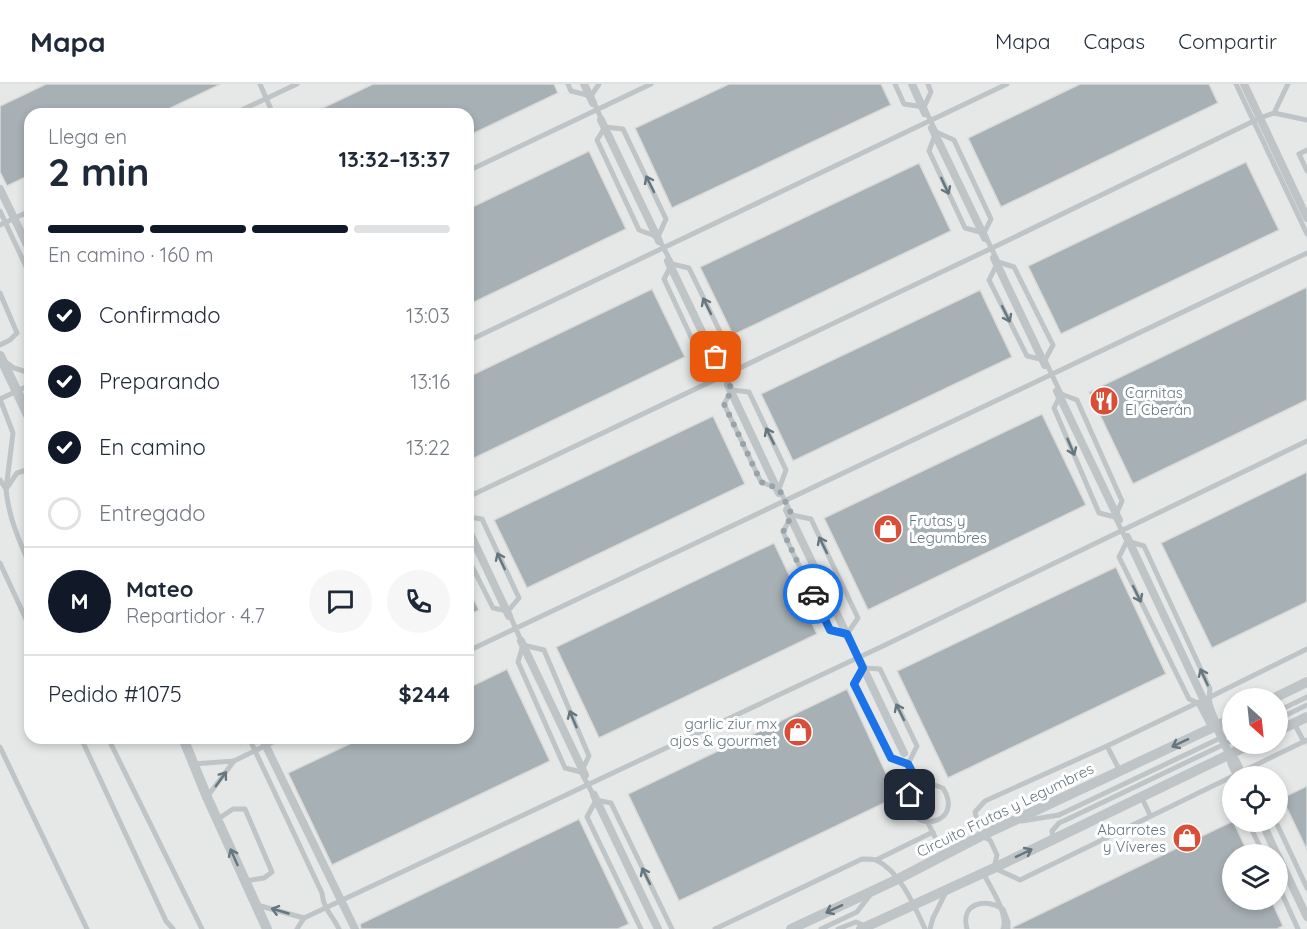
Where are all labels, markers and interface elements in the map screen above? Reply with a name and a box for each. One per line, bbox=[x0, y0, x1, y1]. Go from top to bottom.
text: Mapa bbox=[30, 24, 106, 59]
text: Mapa bbox=[995, 28, 1050, 54]
text: Capas bbox=[1083, 28, 1145, 54]
text: Compartir bbox=[1178, 28, 1277, 54]
text: Llega en bbox=[48, 124, 127, 149]
text: 13:32–13:37 bbox=[339, 145, 450, 173]
text: 2 min bbox=[48, 147, 150, 196]
one-way arrow bbox=[643, 176, 655, 194]
one-way arrow bbox=[940, 176, 952, 194]
text: En camino · 160 m bbox=[48, 242, 214, 267]
one-way arrow bbox=[701, 298, 713, 316]
icon: check bbox=[48, 299, 81, 332]
text: Confirmado bbox=[99, 301, 220, 329]
text: 13:03 bbox=[406, 303, 450, 328]
one-way arrow bbox=[1000, 305, 1012, 323]
pin bbox=[690, 331, 741, 382]
icon: bag bbox=[699, 340, 732, 373]
icon: check bbox=[48, 365, 81, 398]
text: Preparando bbox=[99, 367, 220, 395]
text: 13:16 bbox=[410, 369, 450, 394]
place label: Carnitas El Cberán bbox=[1125, 383, 1192, 419]
restaurant icon: Carnitas El Cberán bbox=[1088, 385, 1120, 417]
one-way arrow bbox=[763, 427, 775, 445]
icon: check bbox=[48, 431, 81, 464]
text: En camino bbox=[99, 433, 206, 461]
text: 13:22 bbox=[406, 435, 450, 460]
one-way arrow bbox=[1066, 438, 1077, 456]
text: Entregado bbox=[99, 499, 206, 527]
place label: Frutas y Legumbres bbox=[909, 511, 987, 547]
shop icon: Frutas y Legumbres bbox=[872, 513, 904, 545]
one-way arrow bbox=[816, 536, 828, 554]
one-way arrow bbox=[495, 552, 507, 570]
courier bbox=[783, 564, 843, 624]
button: chat bbox=[309, 570, 372, 633]
button: phone bbox=[387, 570, 450, 633]
text: Mateo bbox=[126, 575, 193, 603]
icon: car bbox=[797, 578, 830, 611]
one-way arrow bbox=[1132, 584, 1144, 602]
text: M bbox=[70, 587, 89, 615]
text: Repartidor · 4.7 bbox=[126, 603, 265, 628]
one-way arrow bbox=[1198, 669, 1210, 687]
text: Pedido #1075 bbox=[48, 680, 182, 708]
text: $244 bbox=[398, 680, 450, 708]
north arrow bbox=[1222, 688, 1288, 754]
map controls bbox=[1222, 688, 1288, 910]
one-way arrow bbox=[894, 703, 906, 721]
one-way arrow bbox=[567, 710, 578, 728]
place label: garlic ziur mx ajos & gourmet bbox=[670, 714, 777, 750]
shop icon: garlic ziur mx ajos & gourmet bbox=[782, 716, 814, 748]
one-way arrow bbox=[1172, 738, 1190, 750]
street label: Circuito Frutas y Legumbres bbox=[913, 759, 1097, 861]
button: locate bbox=[1222, 766, 1288, 832]
pin bbox=[884, 769, 935, 820]
one-way arrow bbox=[214, 772, 227, 788]
icon: home bbox=[893, 778, 926, 811]
place label: Abarrotes y Víveres bbox=[1097, 820, 1166, 856]
shop icon: Abarrotes y Víveres bbox=[1171, 822, 1203, 854]
button: layers bbox=[1222, 844, 1288, 910]
one-way arrow bbox=[1015, 847, 1033, 859]
one-way arrow bbox=[228, 848, 239, 866]
one-way arrow bbox=[640, 868, 652, 886]
one-way arrow bbox=[825, 904, 843, 915]
one-way arrow bbox=[271, 905, 290, 917]

